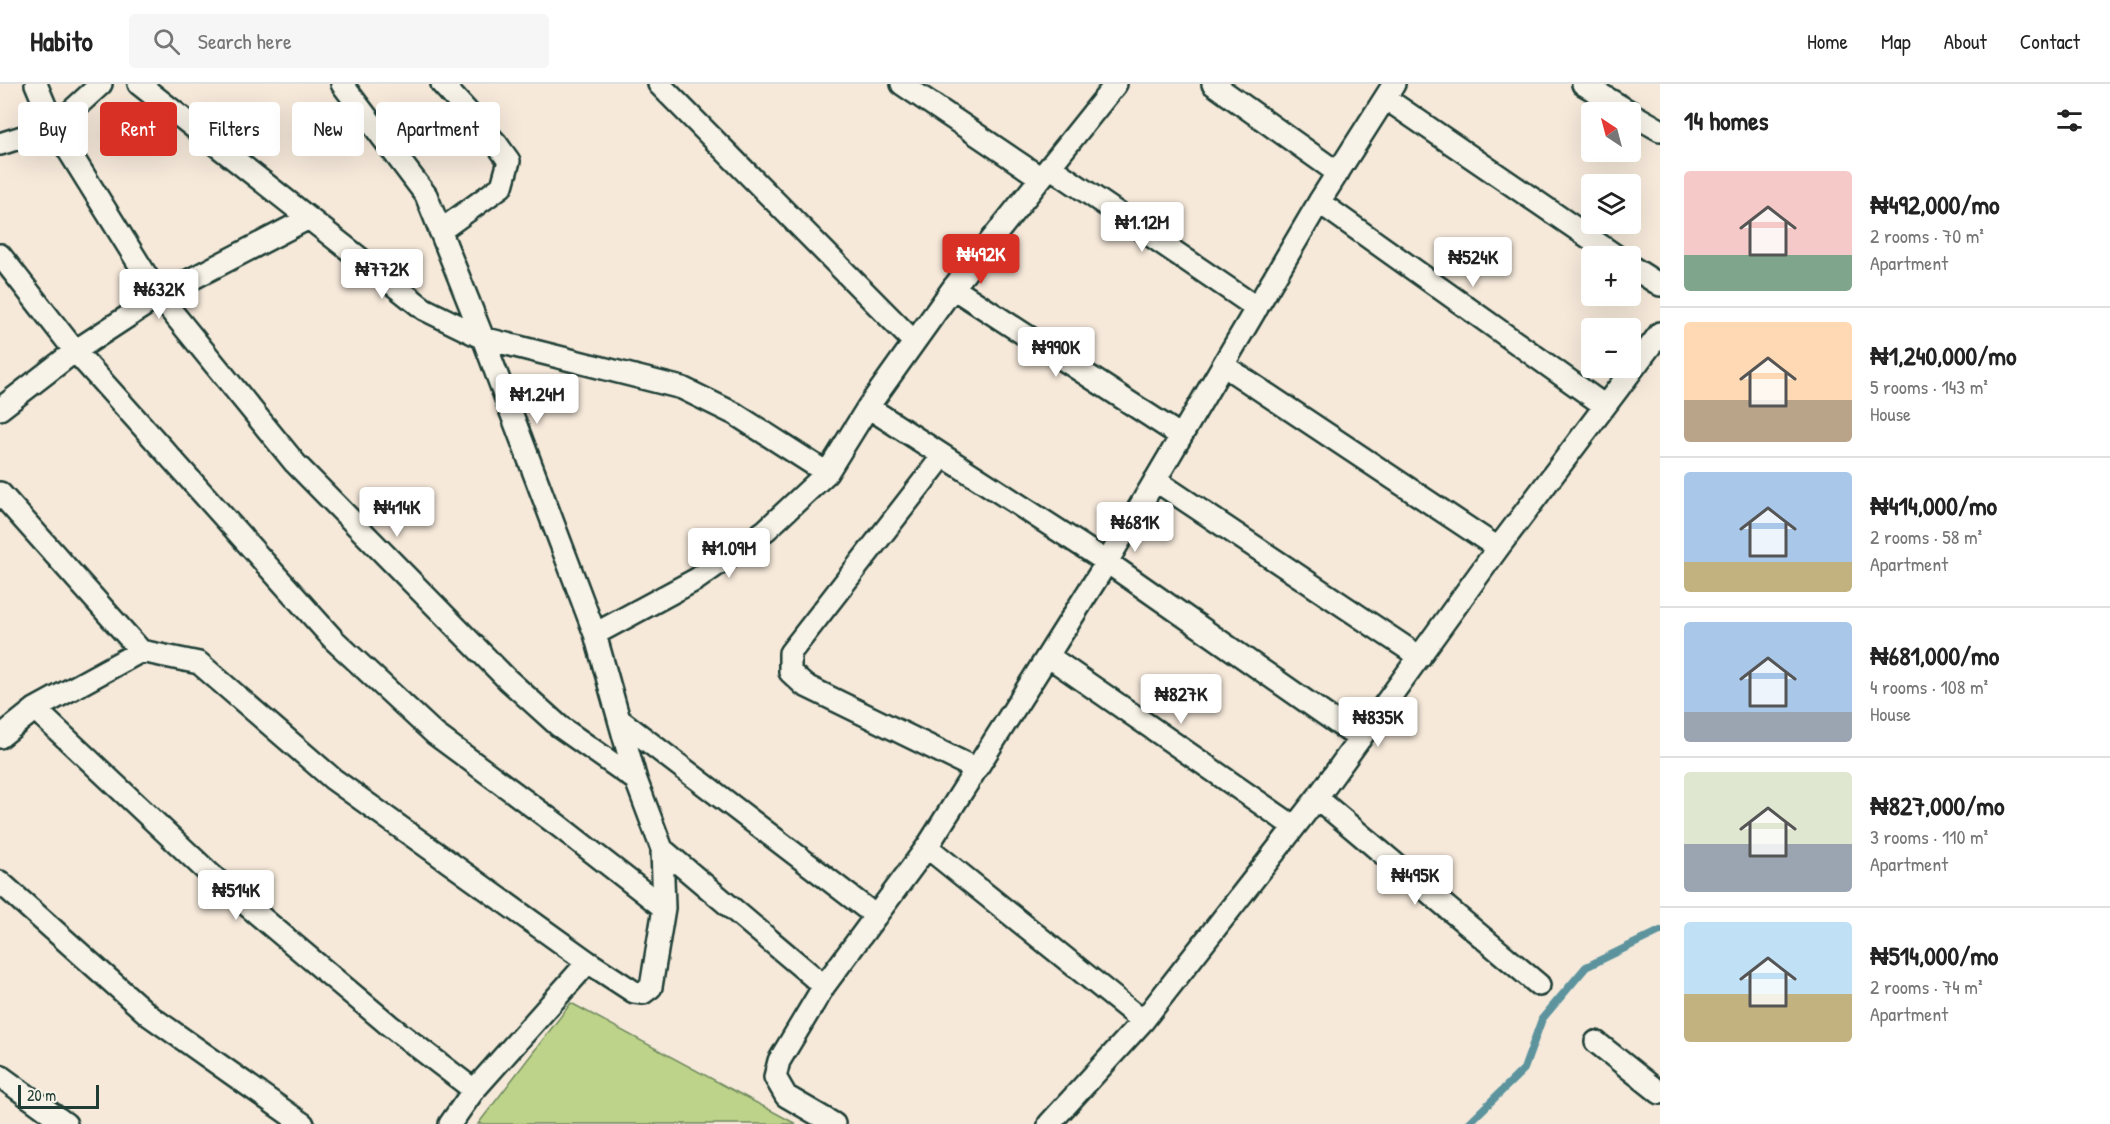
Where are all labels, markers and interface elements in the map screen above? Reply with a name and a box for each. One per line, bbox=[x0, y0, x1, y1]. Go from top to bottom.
search box bbox=[129, 14, 549, 68]
text: Habito bbox=[30, 22, 93, 60]
icon: search bbox=[150, 25, 183, 58]
text: Search here bbox=[198, 26, 292, 56]
text: Home bbox=[1807, 27, 1848, 56]
text: Map bbox=[1881, 27, 1911, 56]
text: About bbox=[1944, 27, 1987, 56]
text: Contact bbox=[2020, 27, 2080, 56]
chip: Buy bbox=[18, 102, 88, 156]
chip: Rent bbox=[100, 102, 177, 156]
chip: Filters bbox=[189, 102, 280, 156]
chip: New bbox=[292, 102, 364, 156]
chip: Apartment bbox=[376, 102, 500, 156]
north arrow bbox=[1581, 102, 1641, 162]
map controls bbox=[1581, 102, 1641, 378]
text: 14 homes bbox=[1684, 103, 1769, 138]
icon: filters bbox=[2053, 104, 2086, 137]
button: layers bbox=[1581, 174, 1641, 234]
text: ₦492,000/mo bbox=[1870, 187, 2000, 222]
icon: home bbox=[1732, 195, 1804, 267]
pin: ₦1.12M bbox=[1093, 202, 1191, 253]
text: ₦1.12M bbox=[1115, 208, 1169, 235]
text: 2 rooms · 70 m² bbox=[1870, 222, 1984, 249]
pin: ₦492K bbox=[939, 234, 1023, 285]
pin: ₦524K bbox=[1431, 237, 1515, 288]
text: ₦492K bbox=[956, 240, 1006, 267]
text: ₦524K bbox=[1448, 243, 1498, 270]
button: + bbox=[1581, 246, 1641, 306]
pin: ₦772K bbox=[340, 249, 424, 300]
text: Apartment bbox=[1870, 249, 1948, 276]
text: ₦772K bbox=[355, 255, 409, 282]
pin: ₦632K bbox=[117, 269, 201, 320]
text: ₦632K bbox=[133, 275, 185, 302]
button: − bbox=[1581, 318, 1641, 378]
pin: ₦990K bbox=[1014, 327, 1098, 378]
text: ₦990K bbox=[1032, 333, 1080, 360]
text: ₦1,240,000/mo bbox=[1870, 338, 2016, 373]
icon: home bbox=[1732, 346, 1804, 418]
text: 5 rooms · 143 m² bbox=[1870, 373, 1988, 400]
pin: ₦1.24M bbox=[488, 374, 586, 425]
text: ₦1.24M bbox=[510, 380, 564, 407]
text: House bbox=[1870, 400, 1911, 427]
pin: ₦414K bbox=[355, 487, 439, 538]
text: ₦414,000/mo bbox=[1870, 488, 1997, 523]
text: ₦414K bbox=[373, 493, 421, 520]
icon: home bbox=[1732, 496, 1804, 568]
pin: ₦681K bbox=[1093, 502, 1177, 553]
text: ₦681K bbox=[1111, 508, 1159, 535]
text: 2 rooms · 58 m² bbox=[1870, 523, 1982, 550]
pin: ₦1.09M bbox=[680, 528, 778, 579]
text: ₦1.09M bbox=[702, 534, 756, 561]
text: Apartment bbox=[1870, 550, 1948, 577]
text: ₦681,000/mo bbox=[1870, 638, 1999, 673]
icon: home bbox=[1732, 646, 1804, 718]
text: 4 rooms · 108 m² bbox=[1870, 673, 1988, 700]
pin: ₦827K bbox=[1139, 674, 1223, 725]
text: ₦827K bbox=[1155, 680, 1207, 707]
pin: ₦835K bbox=[1336, 697, 1420, 748]
text: House bbox=[1870, 700, 1911, 727]
text: ₦835K bbox=[1353, 703, 1403, 730]
text: ₦827,000/mo bbox=[1870, 788, 2004, 823]
icon: home bbox=[1732, 796, 1804, 868]
text: 3 rooms · 110 m² bbox=[1870, 823, 1988, 850]
text: Apartment bbox=[1870, 850, 1948, 877]
pin: ₦495K bbox=[1373, 855, 1457, 906]
text: ₦495K bbox=[1391, 861, 1439, 888]
pin: ₦514K bbox=[194, 870, 278, 921]
text: ₦514K bbox=[212, 876, 260, 903]
text: ₦514,000/mo bbox=[1870, 938, 1998, 973]
icon: home bbox=[1732, 946, 1804, 1018]
text: 2 rooms · 74 m² bbox=[1870, 973, 1982, 1000]
text: Apartment bbox=[1870, 1000, 1948, 1027]
scale bar bbox=[18, 1082, 99, 1110]
text: 20 m bbox=[27, 1084, 56, 1106]

